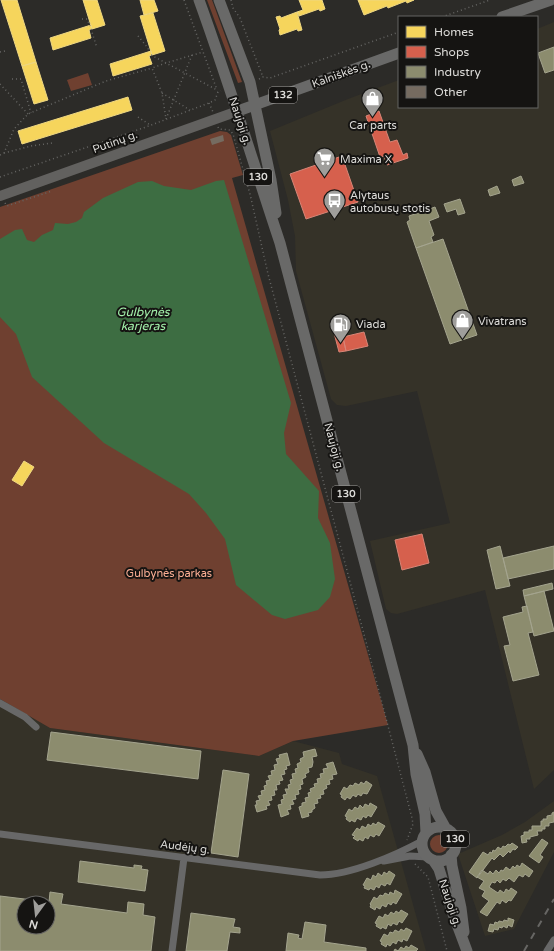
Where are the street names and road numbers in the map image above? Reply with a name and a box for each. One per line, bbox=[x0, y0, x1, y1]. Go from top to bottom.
street label: Kalniškės g. bbox=[310, 57, 372, 91]
road number: 132 bbox=[269, 87, 297, 103]
street label: Naujoji g. bbox=[226, 96, 254, 147]
street label: Putinų g. bbox=[91, 128, 139, 156]
road number: 130 bbox=[244, 169, 272, 185]
street label: Naujoji g. bbox=[321, 421, 347, 473]
road number: 130 bbox=[332, 486, 360, 502]
road number: 130 bbox=[441, 831, 469, 847]
street label: Audėjų g. bbox=[159, 837, 211, 857]
street label: Naujoji g. bbox=[436, 878, 464, 929]

